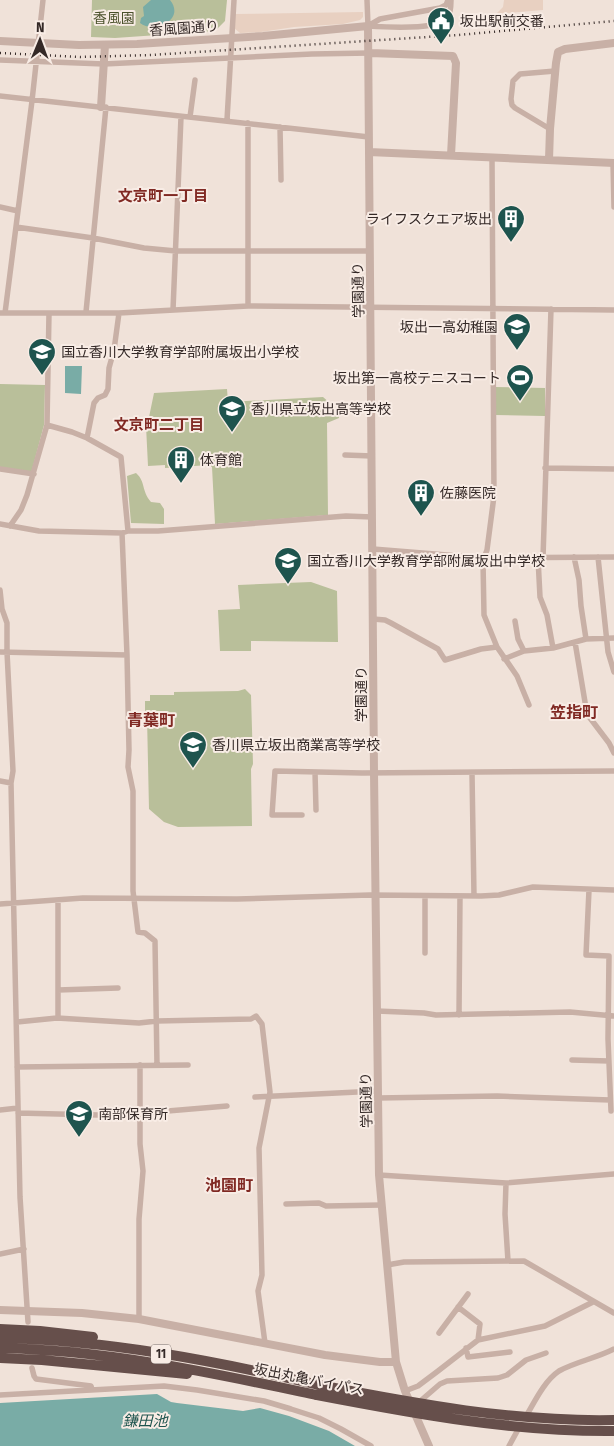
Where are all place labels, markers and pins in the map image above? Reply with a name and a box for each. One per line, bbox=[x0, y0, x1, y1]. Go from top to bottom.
public building icon: 坂出駅前交番 bbox=[426, 6, 456, 45]
place label: 坂出駅前交番 bbox=[460, 13, 544, 30]
building icon: ライフスクエア坂出 bbox=[496, 204, 526, 243]
place label: ライフスクエア坂出 bbox=[366, 211, 492, 228]
school or university icon: 坂出一高幼稚園 bbox=[502, 312, 532, 351]
place label: 坂出一高幼稚園 bbox=[400, 319, 498, 336]
school or university icon: 国立香川大学教育学部附属坂出小学校 bbox=[27, 337, 57, 376]
place label: 国立香川大学教育学部附属坂出小学校 bbox=[61, 344, 299, 361]
sports icon: 坂出第一高校テニスコート bbox=[505, 363, 535, 402]
place label: 坂出第一高校テニスコート bbox=[333, 370, 501, 387]
school or university icon: 香川県立坂出高等学校 bbox=[217, 394, 247, 433]
place label: 香川県立坂出高等学校 bbox=[251, 401, 391, 418]
building icon: 体育館 bbox=[166, 445, 196, 484]
place label: 体育館 bbox=[200, 452, 242, 469]
building icon: 佐藤医院 bbox=[406, 478, 436, 517]
place label: 佐藤医院 bbox=[440, 485, 496, 502]
school or university icon: 国立香川大学教育学部附属坂出中学校 bbox=[273, 546, 303, 585]
place label: 国立香川大学教育学部附属坂出中学校 bbox=[307, 553, 545, 570]
school or university icon: 香川県立坂出商業高等学校 bbox=[178, 730, 208, 769]
place label: 香川県立坂出商業高等学校 bbox=[212, 737, 380, 754]
school or university icon: 南部保育所 bbox=[64, 1099, 94, 1138]
place label: 南部保育所 bbox=[98, 1106, 168, 1123]

